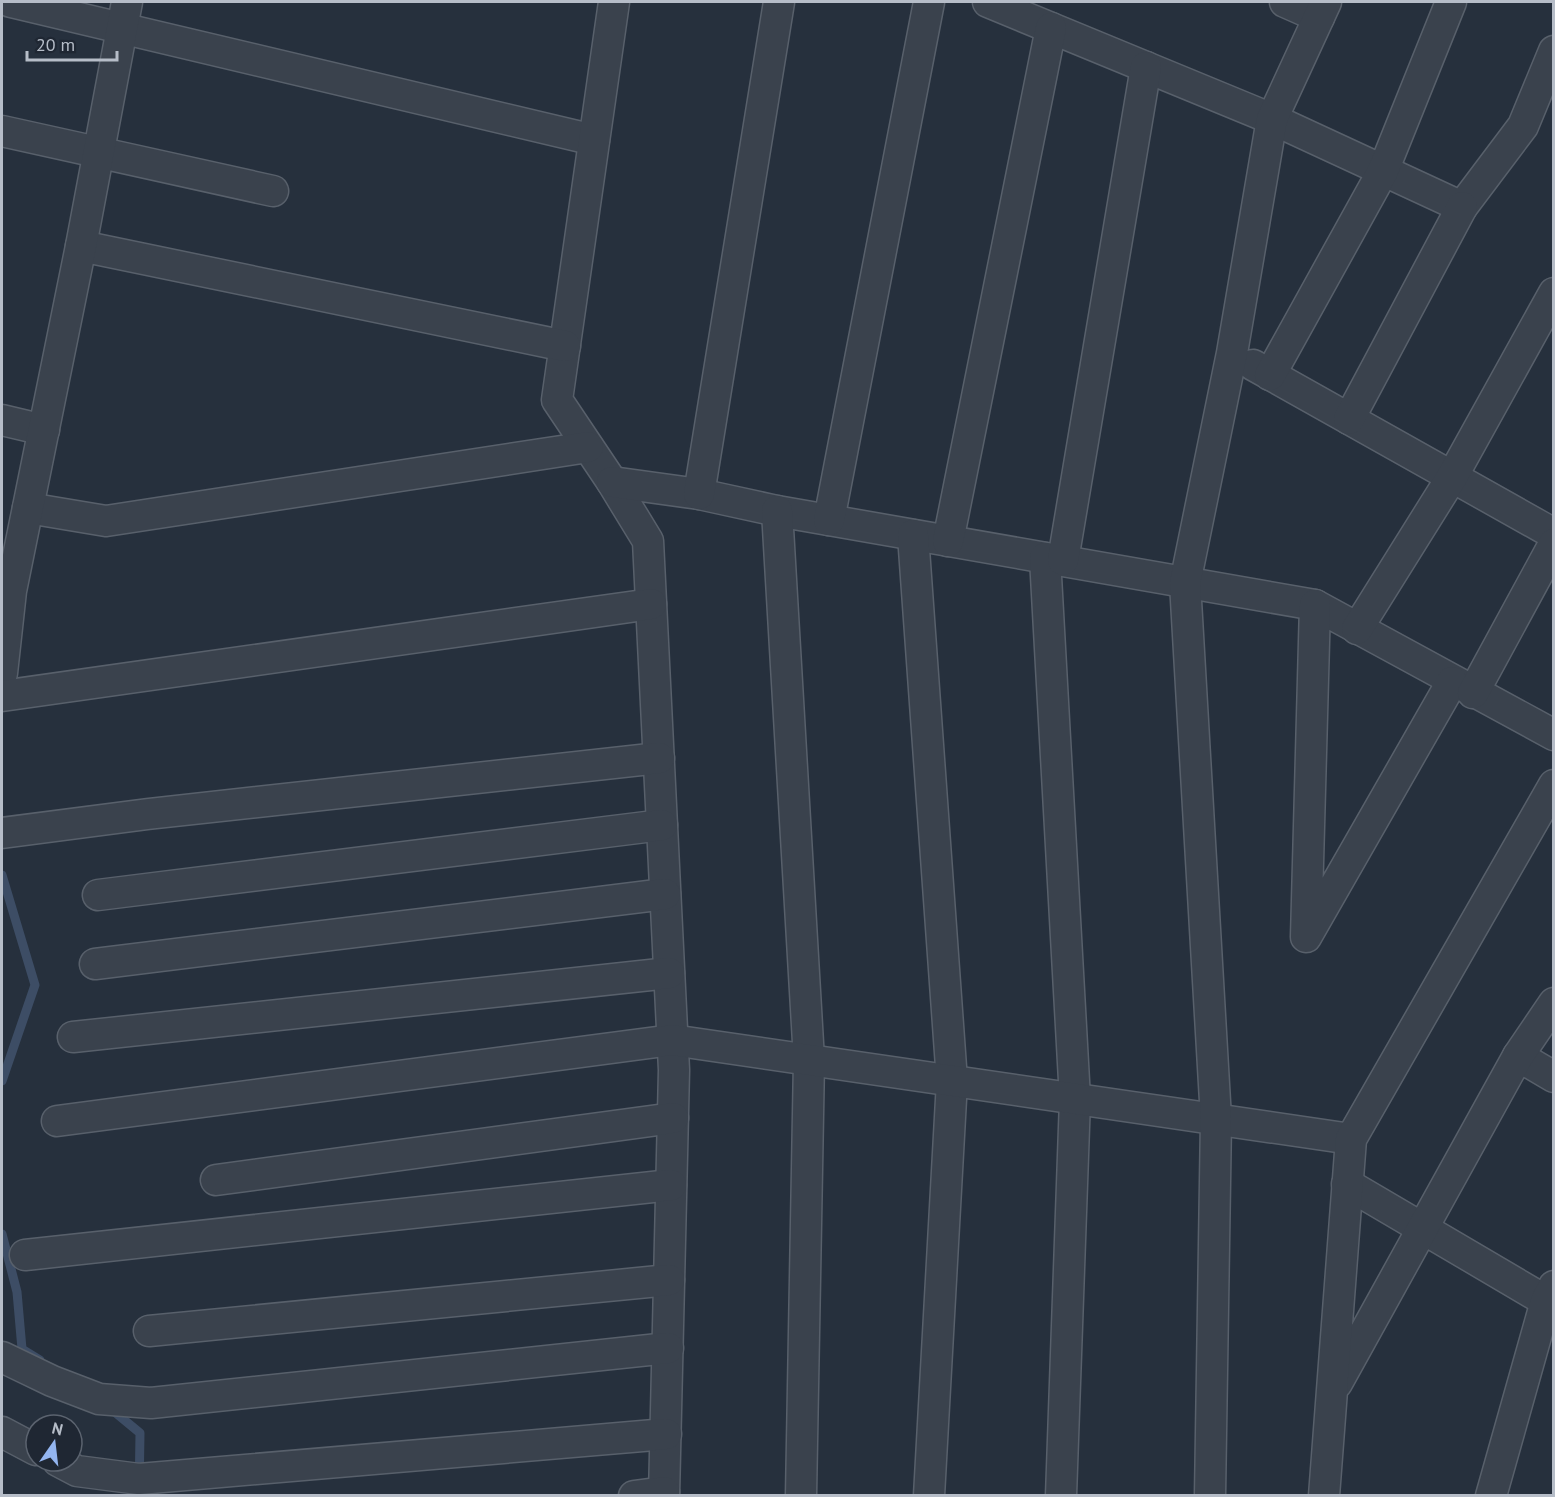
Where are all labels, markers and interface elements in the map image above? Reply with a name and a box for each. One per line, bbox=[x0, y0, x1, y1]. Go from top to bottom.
scale bar bbox=[27, 24, 117, 62]
text: 20 m bbox=[36, 33, 75, 56]
north arrow bbox=[24, 1413, 84, 1473]
text: N bbox=[50, 1417, 65, 1439]

